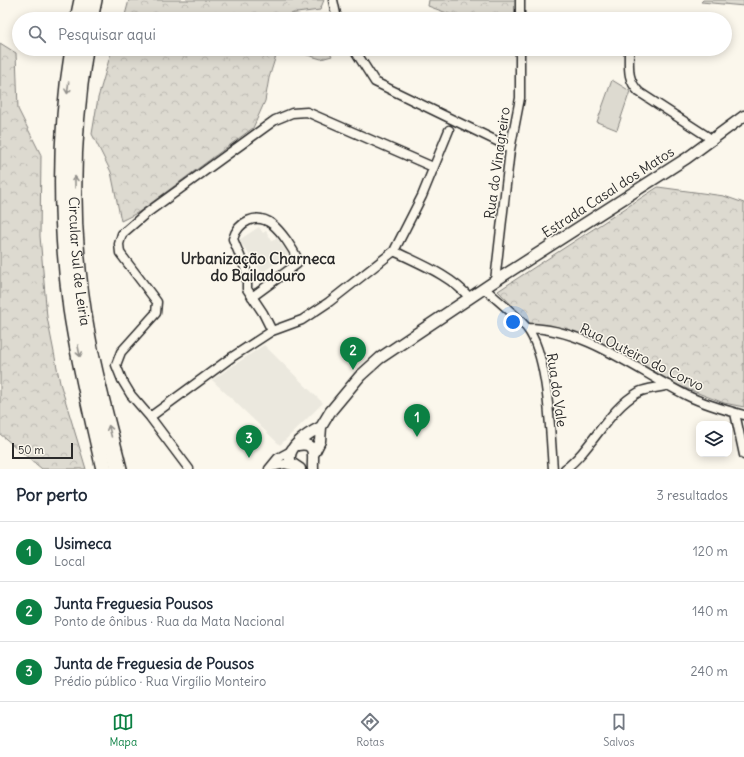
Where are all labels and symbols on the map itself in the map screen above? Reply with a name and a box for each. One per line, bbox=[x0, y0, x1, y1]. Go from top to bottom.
one-way arrow bbox=[64, 81, 72, 94]
street label: Rua do Vinagreiro bbox=[480, 106, 514, 220]
street label: Estrada Casal dos Matos bbox=[538, 142, 678, 242]
one-way arrow bbox=[71, 176, 79, 189]
street label: Circular Sul de Leiria bbox=[65, 196, 95, 327]
district label: Urbanização Charneca do Bailadouro bbox=[181, 249, 336, 285]
your location bbox=[503, 312, 523, 332]
street label: Rua Outeiro do Corvo bbox=[577, 319, 707, 395]
pin: 2 bbox=[340, 337, 366, 370]
one-way arrow bbox=[75, 344, 83, 357]
street label: Rua do Vale bbox=[543, 352, 571, 428]
pin: 1 bbox=[404, 404, 430, 437]
one-way arrow bbox=[106, 425, 113, 438]
pin: 3 bbox=[236, 425, 262, 458]
scale bar bbox=[12, 441, 73, 460]

